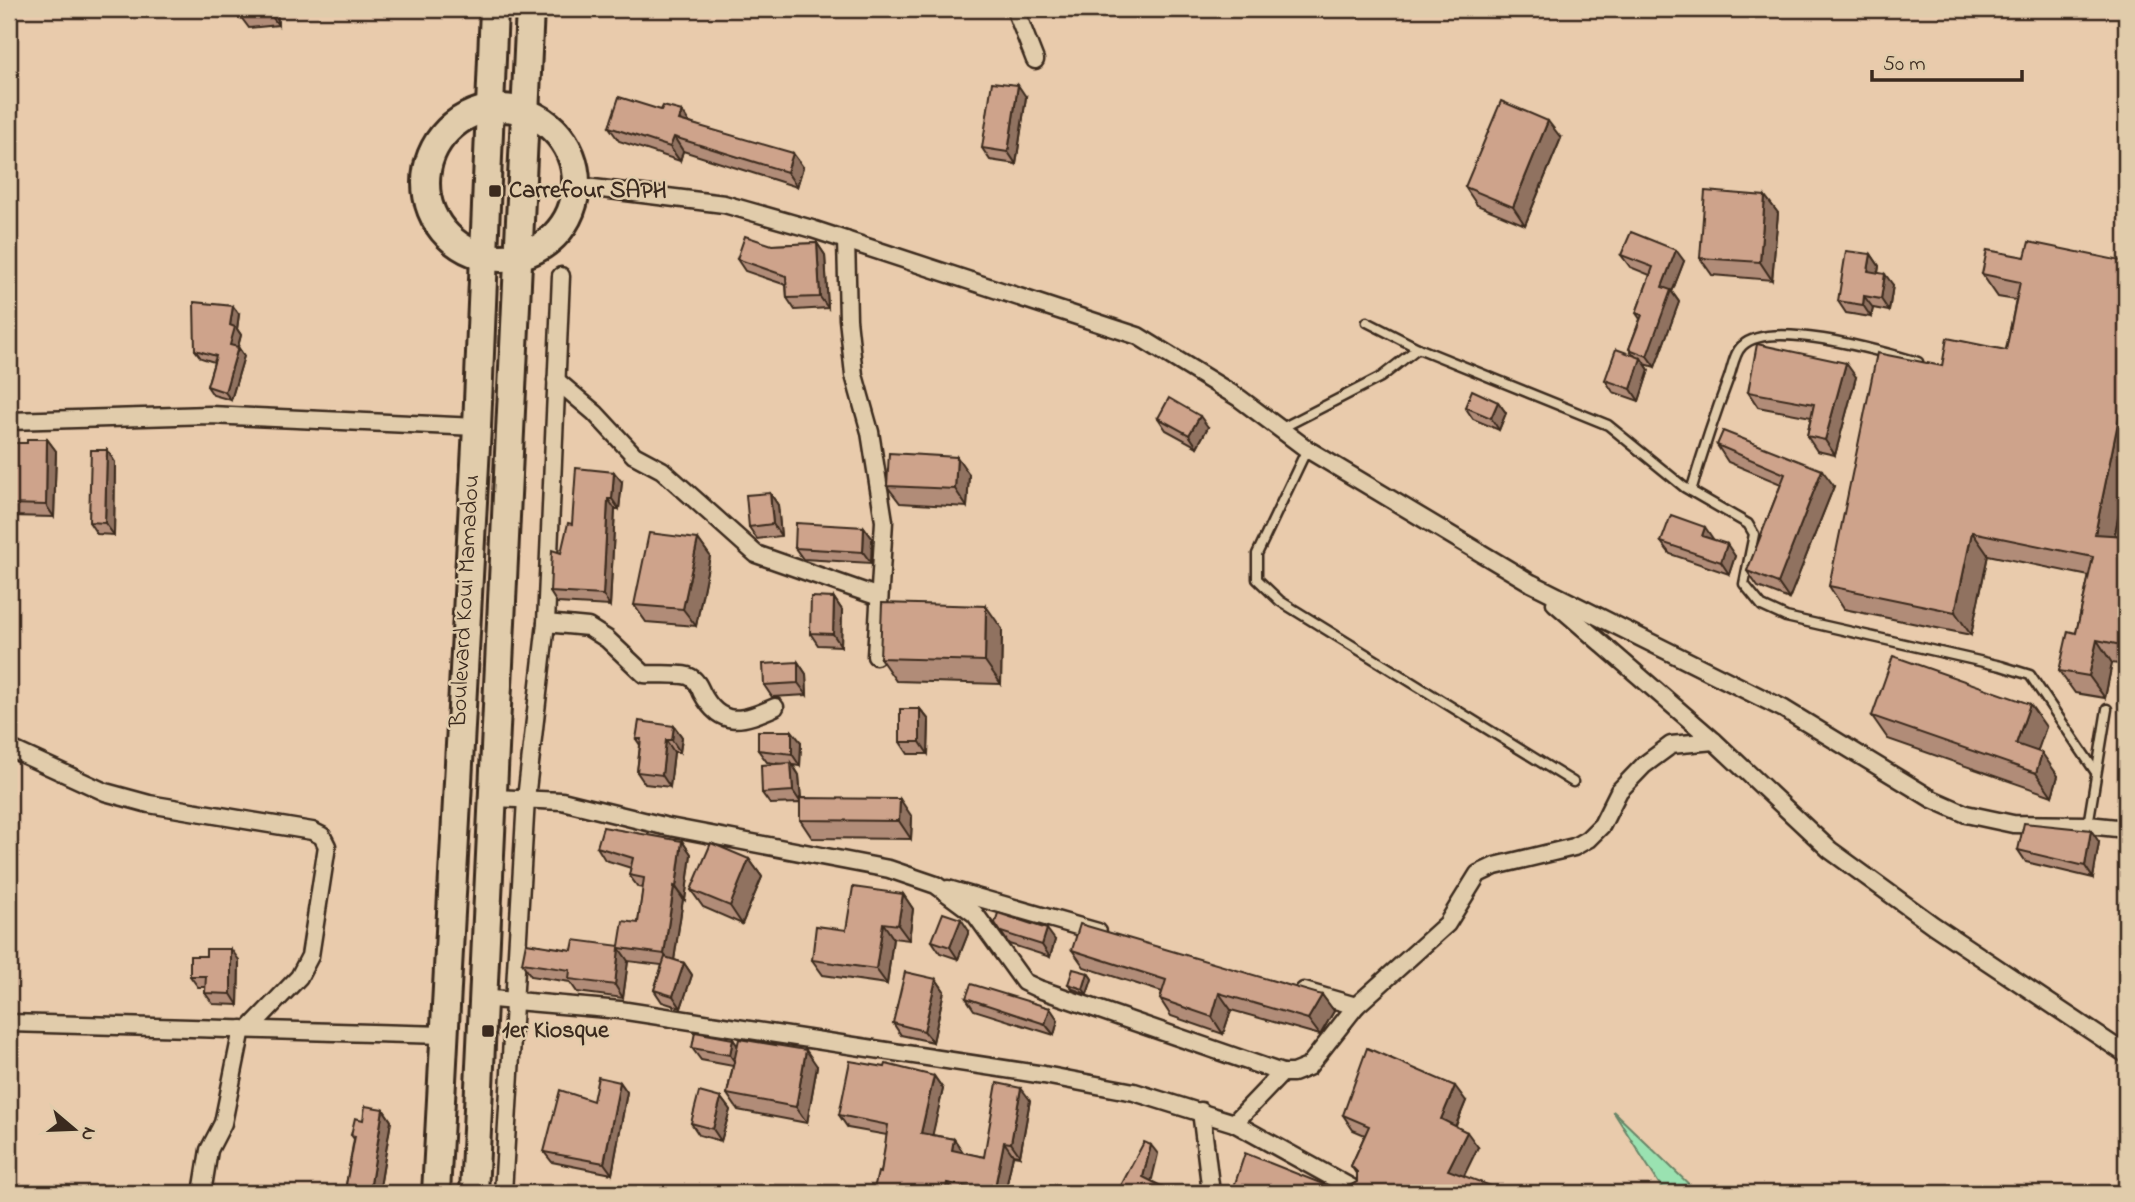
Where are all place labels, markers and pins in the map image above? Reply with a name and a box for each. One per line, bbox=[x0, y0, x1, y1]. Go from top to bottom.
place label: Carrefour SAPH bbox=[509, 174, 667, 209]
marker: Carrefour SAPH bbox=[487, 183, 503, 199]
place label: 1er Kiosque bbox=[502, 1014, 610, 1049]
marker: 1er Kiosque bbox=[480, 1023, 496, 1039]

